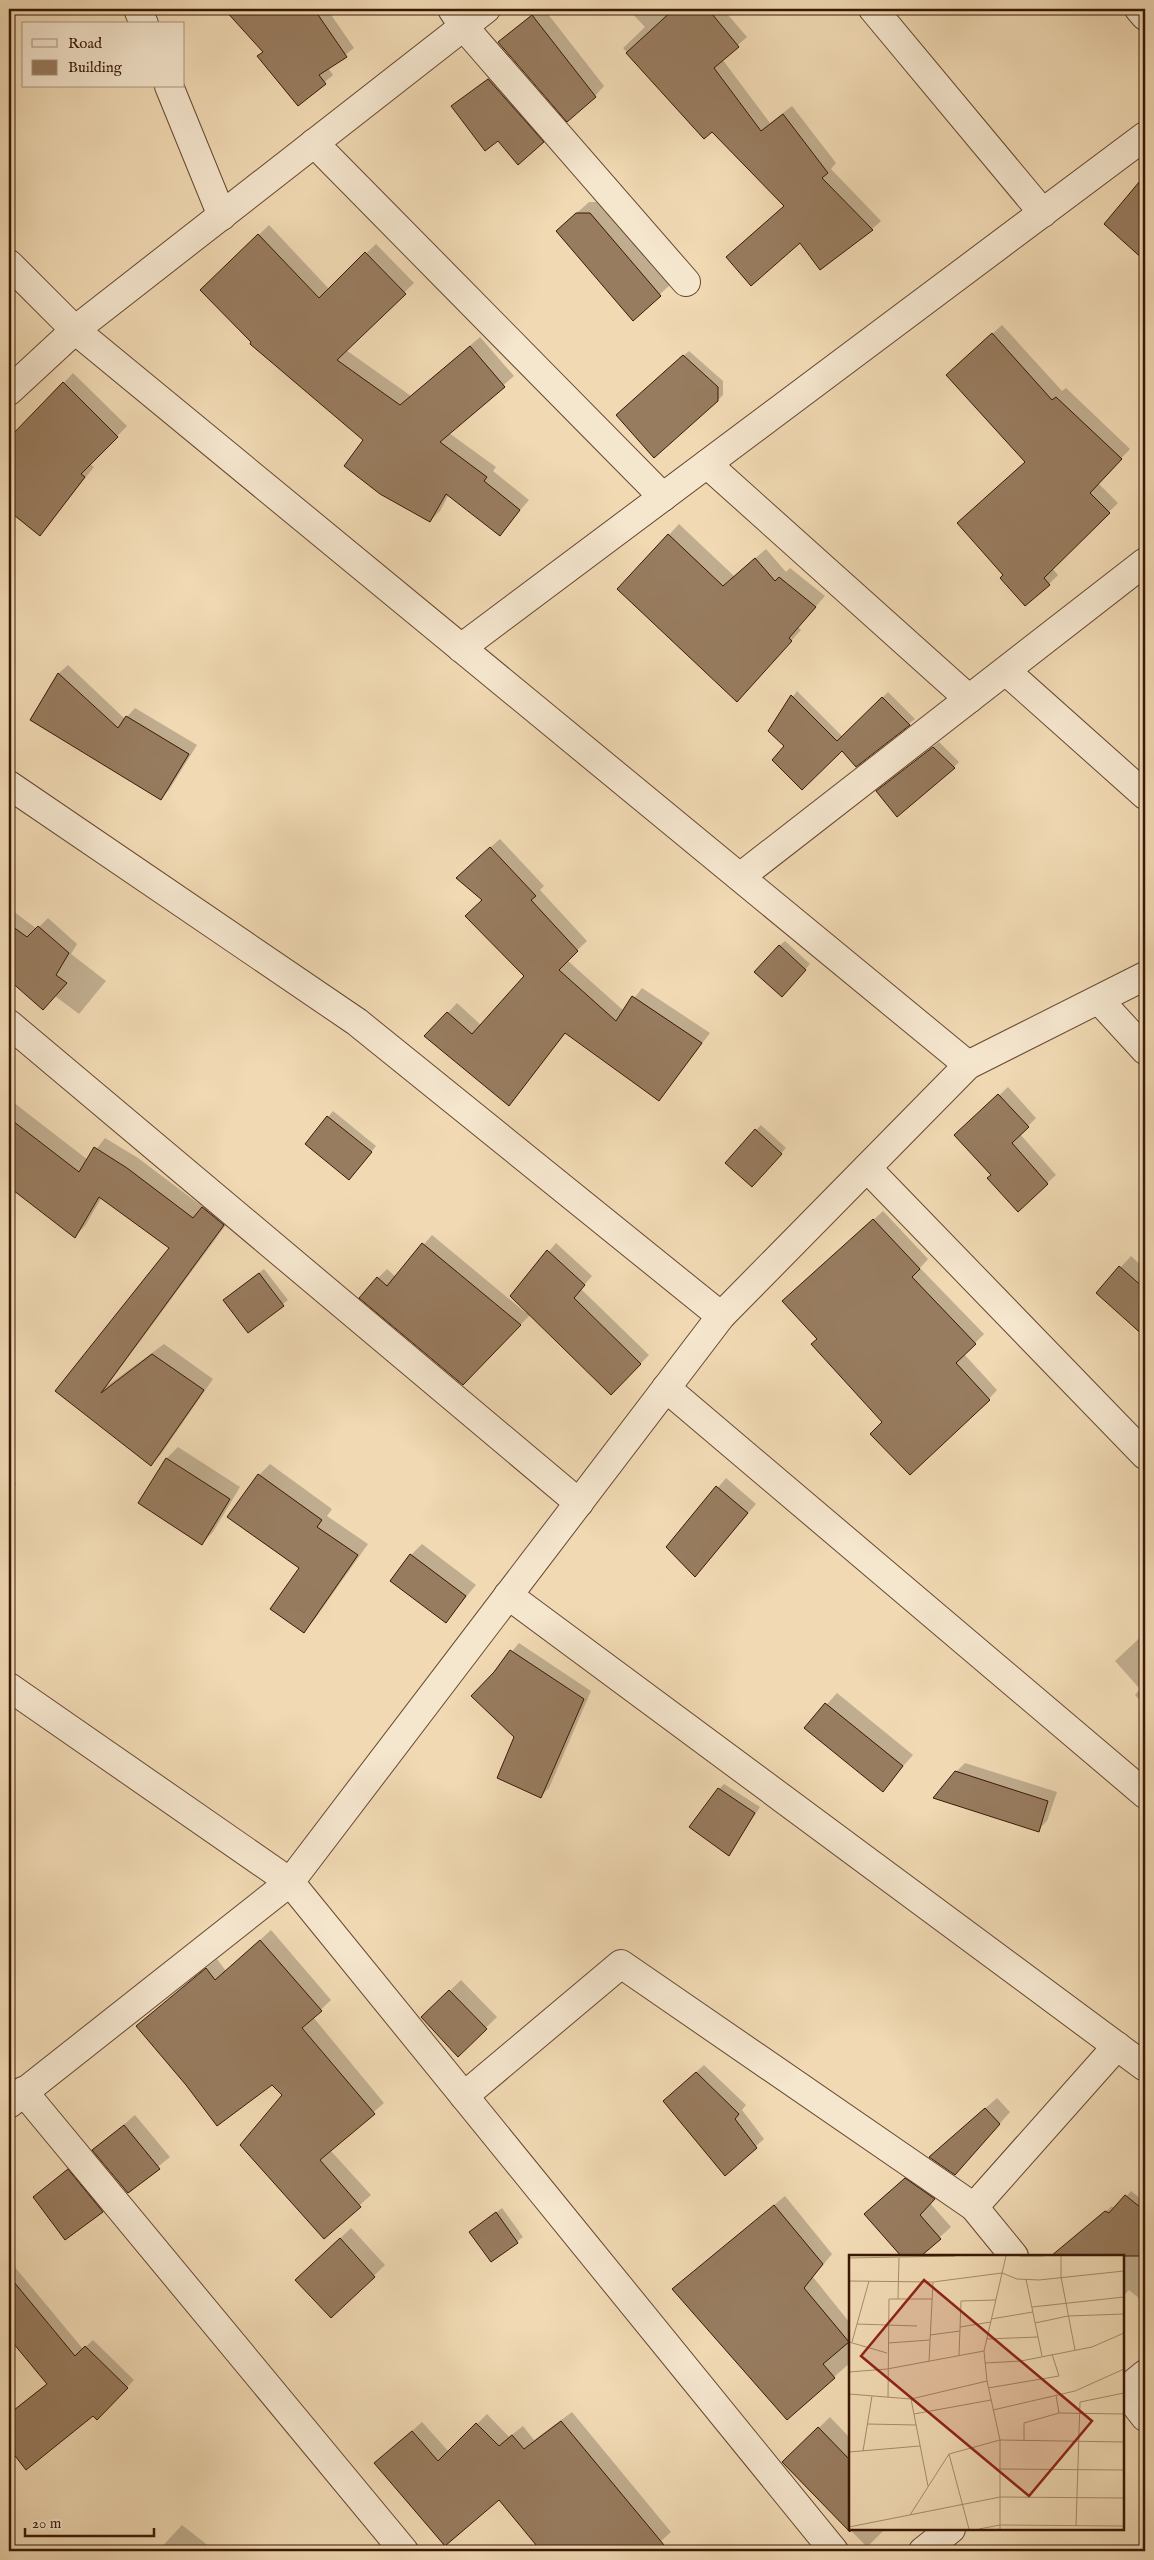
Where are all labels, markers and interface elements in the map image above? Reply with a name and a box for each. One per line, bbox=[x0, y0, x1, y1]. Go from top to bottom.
legend bbox=[22, 22, 185, 88]
text: Road bbox=[68, 34, 103, 53]
text: Building bbox=[68, 58, 123, 77]
inset map bbox=[849, 2255, 1124, 2530]
scale bar bbox=[25, 2505, 154, 2537]
text: 20 m bbox=[32, 2514, 62, 2533]

